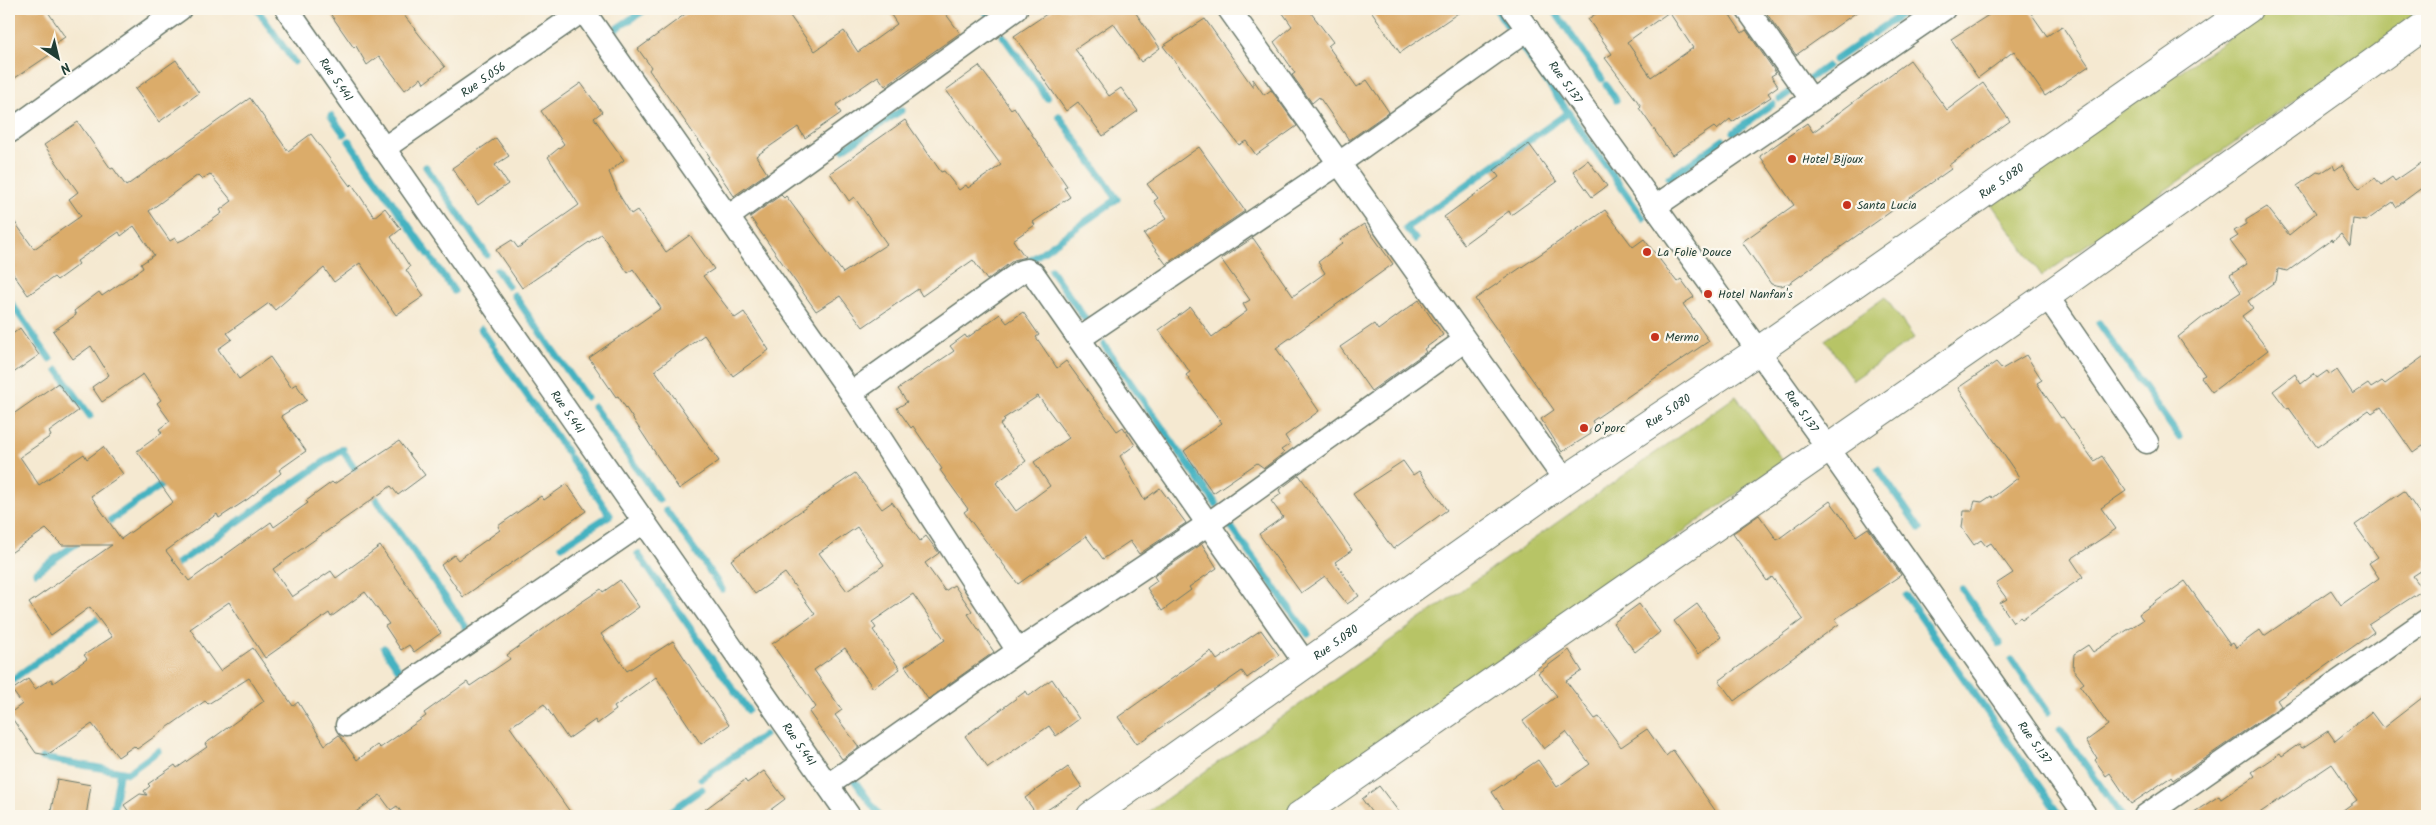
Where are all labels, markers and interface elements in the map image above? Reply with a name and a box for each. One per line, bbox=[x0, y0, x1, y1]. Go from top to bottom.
north arrow bbox=[32, 32, 82, 82]
street label: Rue 5.441 bbox=[314, 54, 358, 106]
text: N bbox=[55, 56, 75, 79]
street label: Rue 5.056 bbox=[457, 57, 510, 102]
street label: Rue 5.137 bbox=[1543, 57, 1587, 108]
place label: Hotel Bijoux bbox=[1802, 150, 1864, 169]
marker: Hotel Bijoux bbox=[1786, 153, 1798, 165]
street label: Rue 5.080 bbox=[1975, 159, 2028, 204]
place label: Santa Lucia bbox=[1857, 196, 1917, 215]
marker: Santa Lucia bbox=[1841, 199, 1853, 211]
place label: La Folie Douce bbox=[1657, 243, 1732, 262]
marker: La Folie Douce bbox=[1641, 246, 1653, 258]
place label: Hotel Nanfan's bbox=[1718, 285, 1793, 304]
marker: Hotel Nanfan's bbox=[1702, 288, 1714, 300]
place label: Mermo bbox=[1665, 328, 1699, 347]
marker: Mermo bbox=[1649, 331, 1661, 343]
street label: Rue 5.137 bbox=[1779, 386, 1823, 437]
street label: Rue 5.441 bbox=[545, 387, 589, 438]
street label: Rue 5.080 bbox=[1642, 389, 1695, 434]
place label: O’porc bbox=[1594, 419, 1625, 438]
marker: O’porc bbox=[1578, 422, 1590, 434]
street label: Rue 5.080 bbox=[1309, 620, 1363, 666]
street label: Rue 5.137 bbox=[2012, 717, 2056, 768]
street label: Rue 5.441 bbox=[777, 719, 821, 770]

